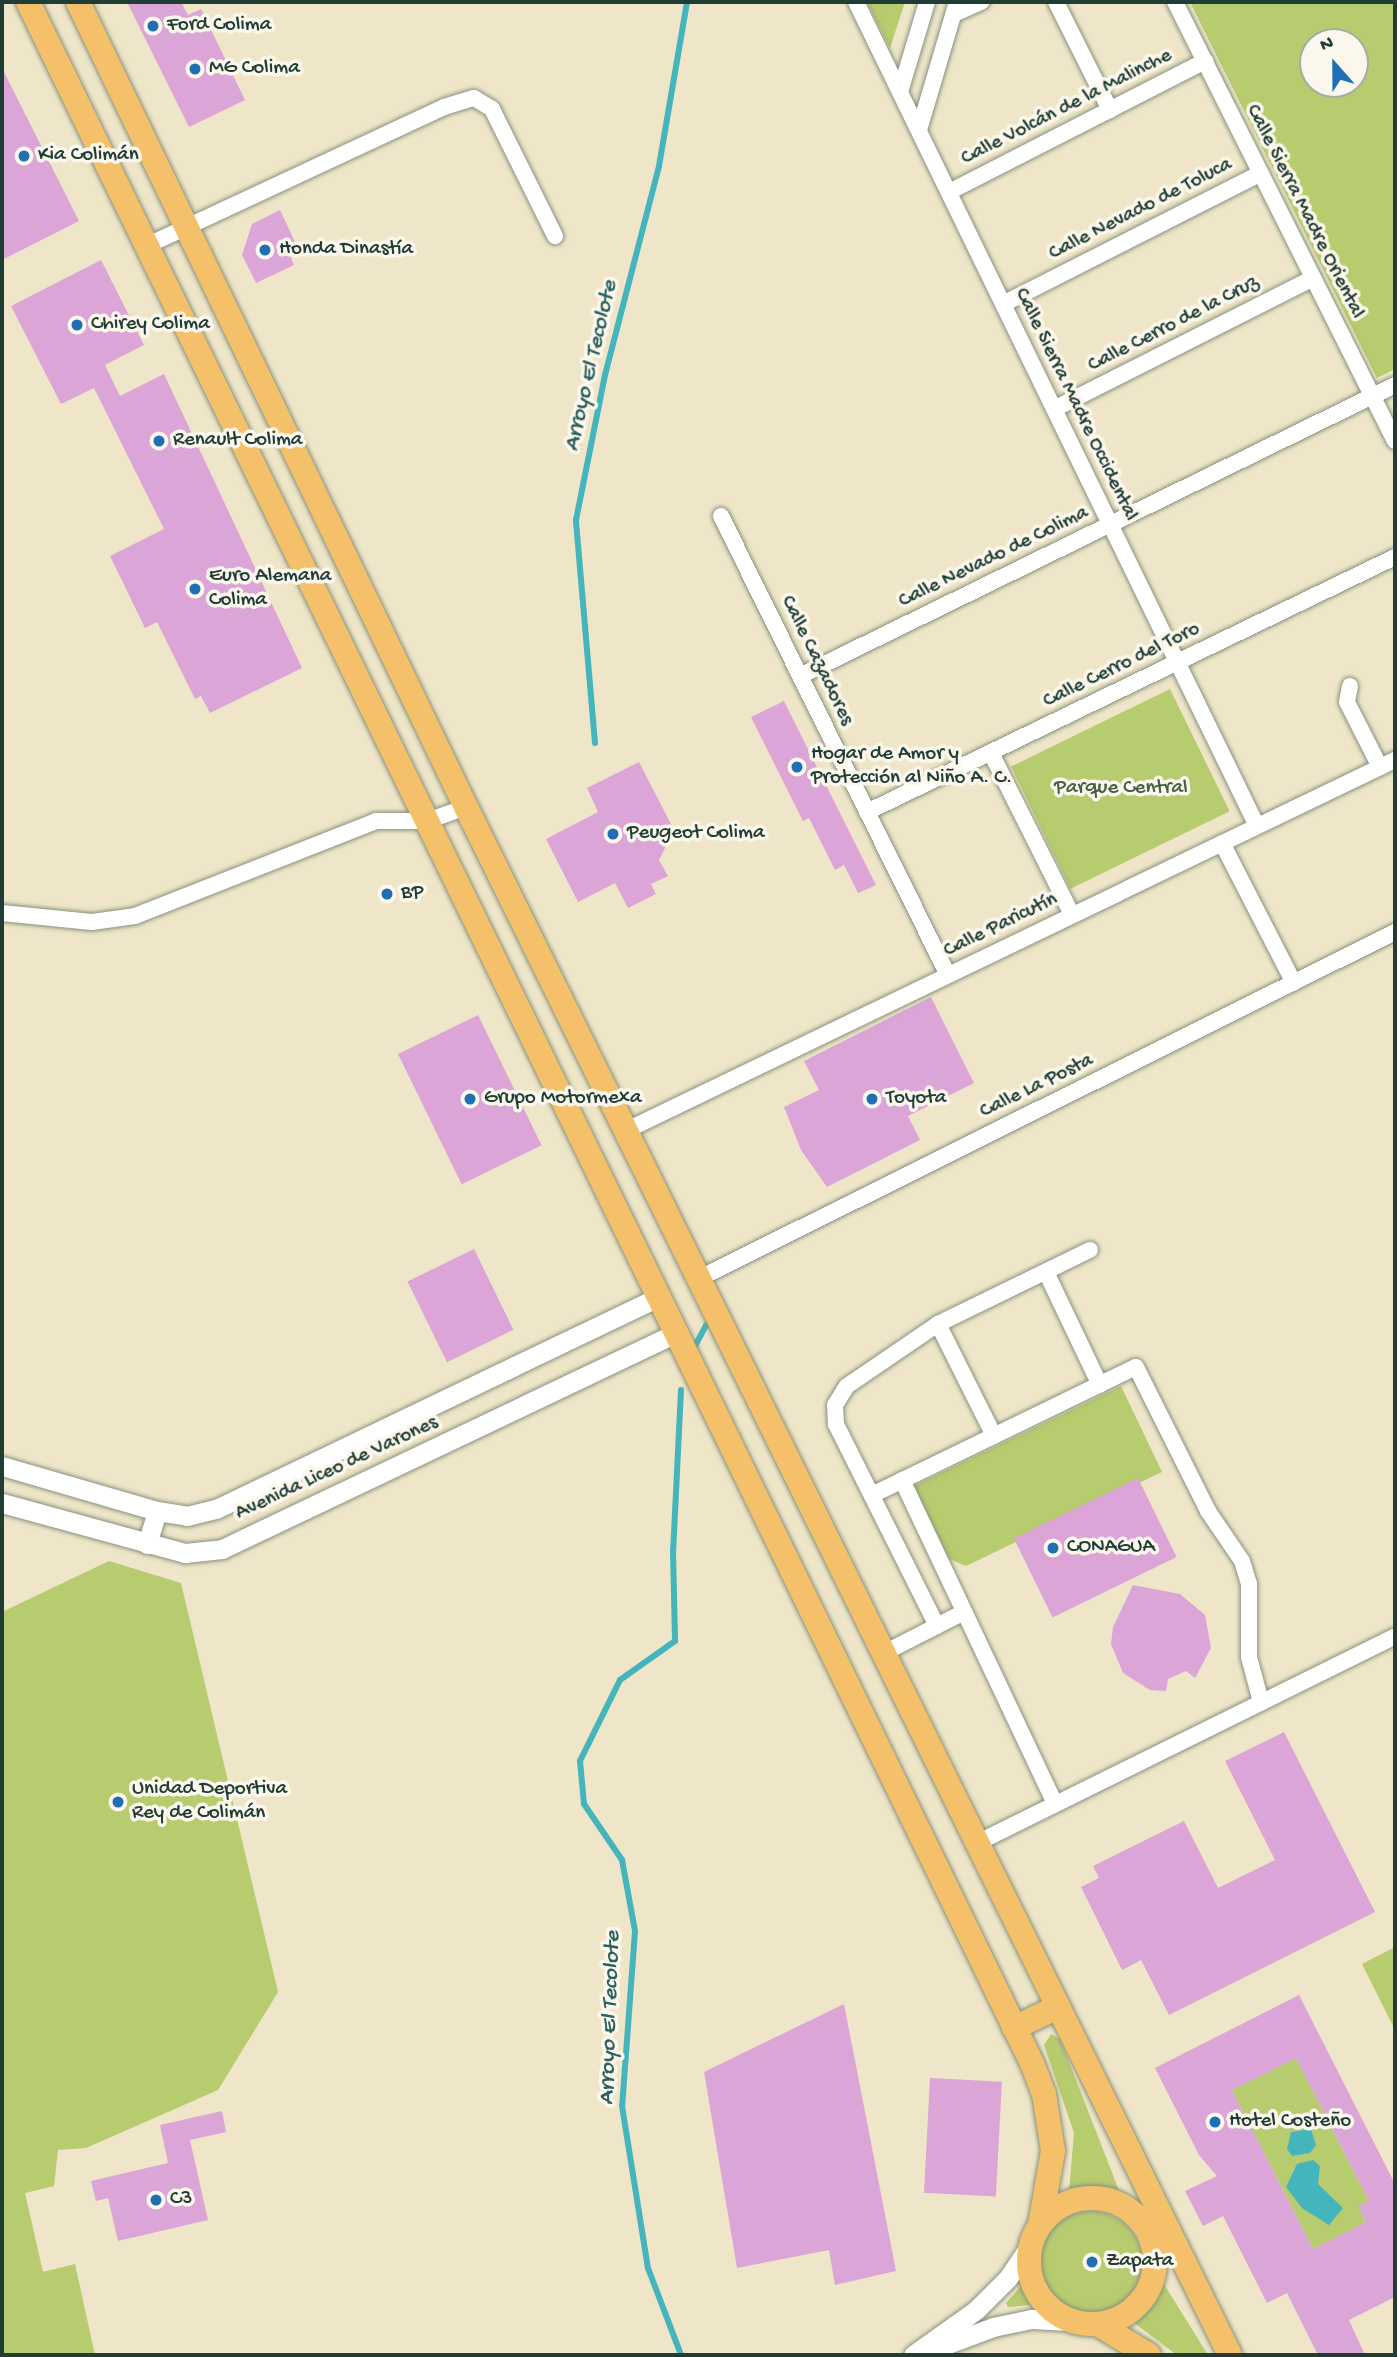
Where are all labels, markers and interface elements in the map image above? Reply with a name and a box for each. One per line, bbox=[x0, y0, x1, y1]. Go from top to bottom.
place label: Ford Colima bbox=[167, 13, 271, 39]
marker: Ford Colima bbox=[145, 18, 161, 34]
north arrow bbox=[1299, 28, 1369, 98]
text: N bbox=[1317, 32, 1337, 58]
street label: Calle Volcán de la Malinche bbox=[957, 44, 1177, 172]
place label: MG Colima bbox=[209, 56, 300, 82]
marker: MG Colima bbox=[187, 61, 203, 77]
street label: Calle Sierra Madre Oriental bbox=[1239, 101, 1369, 323]
place label: Kia Colimán bbox=[38, 143, 139, 169]
marker: Kia Colimán bbox=[16, 148, 32, 164]
street label: Calle Nevado de Toluca bbox=[1045, 153, 1237, 267]
place label: Honda Dinastía bbox=[279, 237, 413, 263]
marker: Honda Dinastía bbox=[257, 242, 273, 258]
street label: Calle Cerro de la Cruz bbox=[1084, 271, 1264, 379]
water label: Arroyo El Tecolote bbox=[559, 278, 625, 454]
street label: Calle Sierra Madre Occidental bbox=[1008, 284, 1142, 526]
place label: Chirey Colima bbox=[91, 312, 210, 338]
marker: Chirey Colima bbox=[69, 317, 85, 333]
place label: Renault Colima bbox=[173, 428, 303, 454]
marker: Renault Colima bbox=[151, 433, 167, 449]
street label: Calle Nevado de Colima bbox=[895, 501, 1093, 615]
place label: Euro Alemana Colima bbox=[209, 564, 331, 614]
marker: Euro Alemana Colima bbox=[187, 581, 203, 597]
street label: Calle Cazadores bbox=[774, 592, 858, 730]
street label: Calle Cerro del Toro bbox=[1040, 617, 1204, 715]
place label: Hogar de Amor y Protección al Niño A. C. bbox=[811, 742, 1012, 792]
marker: Hogar de Amor y Protección al Niño A. C. bbox=[789, 759, 805, 775]
park label: Parque Central bbox=[1054, 776, 1188, 802]
place label: Peugeot Colima bbox=[627, 821, 765, 847]
marker: Peugeot Colima bbox=[605, 826, 621, 842]
place label: BP bbox=[401, 881, 423, 907]
marker: BP bbox=[379, 886, 395, 902]
street label: Calle Paricutín bbox=[940, 888, 1062, 964]
street label: Calle La Posta bbox=[976, 1049, 1098, 1125]
place label: Grupo Motormexa bbox=[484, 1086, 642, 1112]
place label: Toyota bbox=[886, 1086, 946, 1112]
marker: Grupo Motormexa bbox=[462, 1091, 478, 1107]
marker: Toyota bbox=[864, 1091, 880, 1107]
street label: Avenida Liceo de Varones bbox=[232, 1411, 442, 1527]
place label: CONAGUA bbox=[1067, 1535, 1155, 1561]
marker: CONAGUA bbox=[1045, 1540, 1061, 1556]
place label: Unidad Deportiva Rey de Colimán bbox=[132, 1777, 287, 1827]
marker: Unidad Deportiva Rey de Colimán bbox=[110, 1794, 126, 1810]
water label: Arroyo El Tecolote bbox=[594, 1931, 628, 2105]
place label: Hotel Costeño bbox=[1229, 2109, 1351, 2135]
marker: Hotel Costeño bbox=[1207, 2114, 1223, 2130]
place label: C3 bbox=[170, 2187, 192, 2213]
marker: C3 bbox=[148, 2192, 164, 2208]
place label: Zapata bbox=[1106, 2249, 1173, 2275]
marker: Zapata bbox=[1084, 2254, 1100, 2270]

